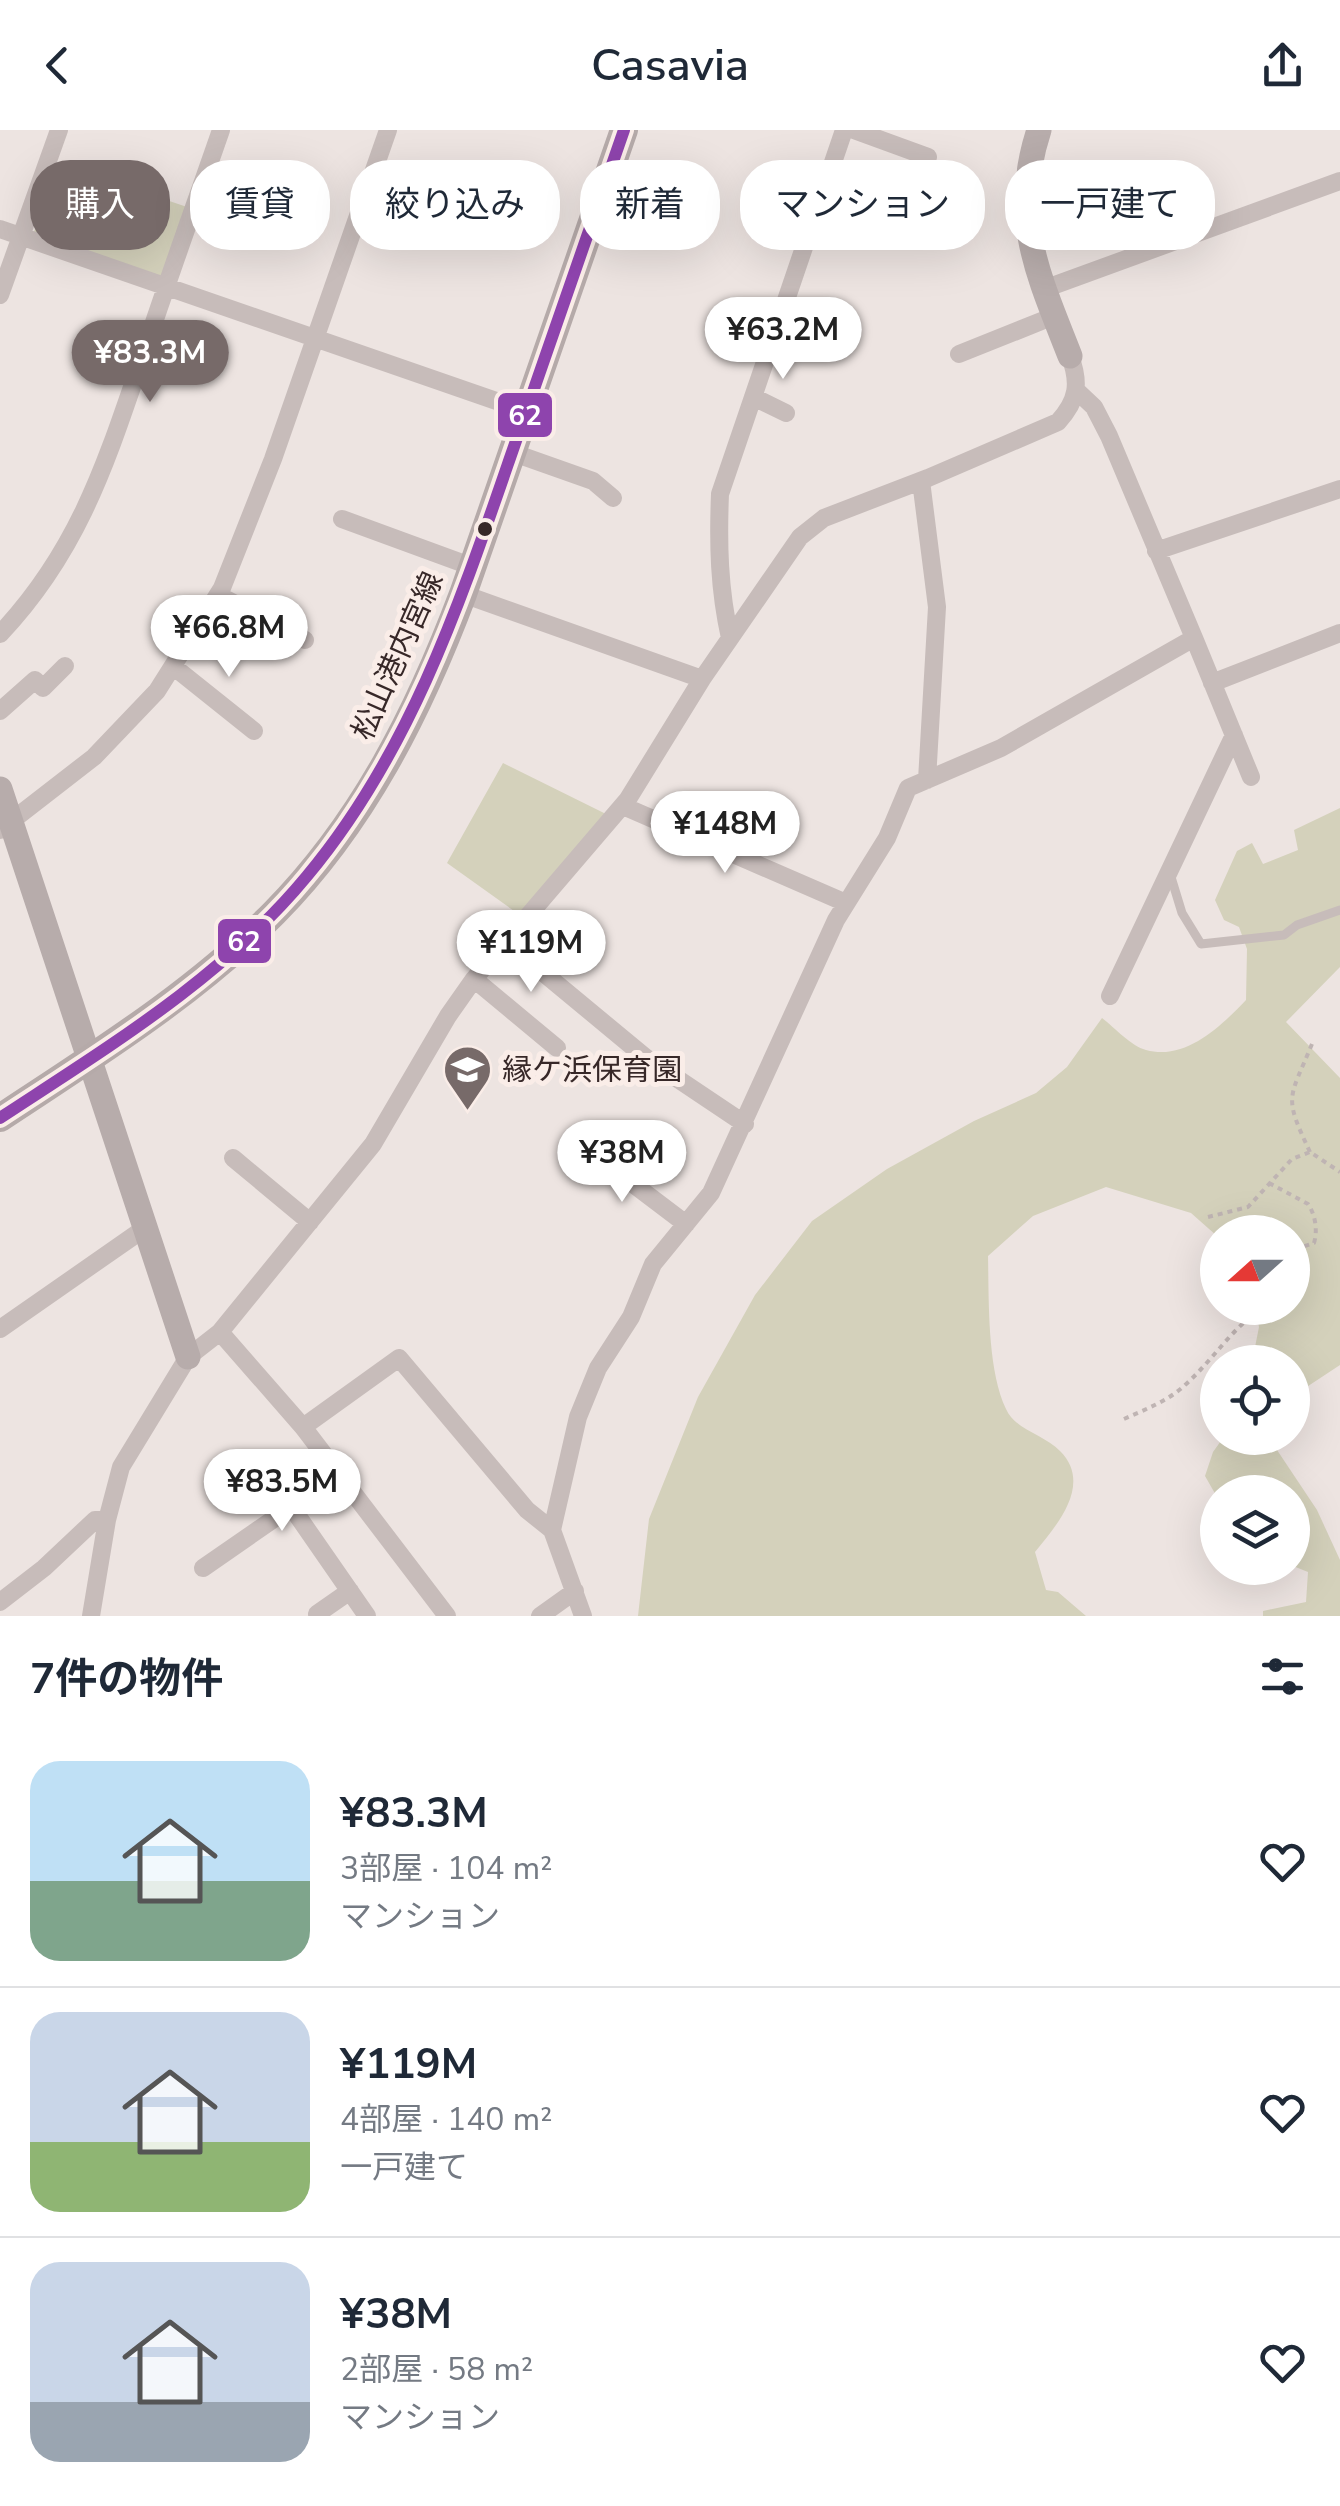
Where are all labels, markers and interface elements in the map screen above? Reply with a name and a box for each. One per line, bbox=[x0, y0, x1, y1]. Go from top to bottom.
text: Casavia bbox=[591, 35, 749, 96]
icon: back bbox=[30, 38, 85, 93]
icon: share bbox=[1255, 38, 1310, 93]
chip: 購入 bbox=[30, 160, 170, 250]
chip: 賃貸 bbox=[190, 160, 330, 250]
chip: 絞り込み bbox=[350, 160, 560, 250]
chip: 新着 bbox=[580, 160, 720, 250]
chip: マンション bbox=[740, 160, 985, 250]
chip: 一戸建て bbox=[1005, 160, 1215, 250]
pin: ¥63.2M bbox=[702, 297, 864, 382]
text: ¥63.2M bbox=[727, 308, 839, 351]
pin: ¥83.3M bbox=[69, 320, 231, 405]
text: ¥83.3M bbox=[94, 331, 206, 374]
line badge: 62 bbox=[496, 391, 554, 439]
text: 62 bbox=[508, 397, 542, 435]
unlabelled marker bbox=[475, 519, 495, 539]
street label: 松山港内宮線 bbox=[343, 565, 453, 747]
pin: ¥66.8M bbox=[148, 595, 310, 680]
text: ¥66.8M bbox=[173, 606, 285, 649]
pin: ¥148M bbox=[655, 791, 795, 876]
text: ¥148M bbox=[673, 802, 777, 845]
pin: ¥119M bbox=[461, 910, 601, 995]
line badge: 62 bbox=[216, 917, 273, 965]
text: ¥119M bbox=[479, 921, 583, 964]
text: 62 bbox=[227, 923, 261, 961]
school or university icon: 縁ケ浜保育園 bbox=[441, 1044, 493, 1112]
place label: 縁ケ浜保育園 bbox=[502, 1050, 682, 1091]
pin: ¥38M bbox=[563, 1120, 681, 1205]
text: ¥38M bbox=[579, 1131, 665, 1174]
north arrow bbox=[1200, 1215, 1310, 1325]
map controls bbox=[1200, 1215, 1310, 1585]
button: locate bbox=[1200, 1345, 1310, 1455]
pin: ¥83.5M bbox=[201, 1449, 363, 1534]
text: ¥83.5M bbox=[226, 1460, 338, 1503]
button: layers bbox=[1200, 1475, 1310, 1585]
icon: filters bbox=[1255, 1649, 1310, 1704]
text: 7件の物件 bbox=[30, 1651, 223, 1708]
text: ¥83.3M bbox=[340, 1785, 488, 1842]
icon: home bbox=[110, 1801, 230, 1921]
icon: heart bbox=[1255, 1834, 1310, 1889]
text: 3部屋 · 104 m² bbox=[340, 1847, 552, 1890]
text: マンション bbox=[340, 1895, 500, 1938]
text: ¥119M bbox=[340, 2036, 477, 2093]
icon: home bbox=[110, 2052, 230, 2172]
icon: heart bbox=[1255, 2085, 1310, 2140]
text: 4部屋 · 140 m² bbox=[340, 2098, 552, 2141]
text: 一戸建て bbox=[340, 2146, 468, 2189]
text: ¥38M bbox=[340, 2286, 452, 2343]
icon: home bbox=[110, 2302, 230, 2422]
icon: heart bbox=[1255, 2335, 1310, 2390]
text: 2部屋 · 58 m² bbox=[340, 2348, 533, 2391]
text: マンション bbox=[340, 2396, 500, 2439]

